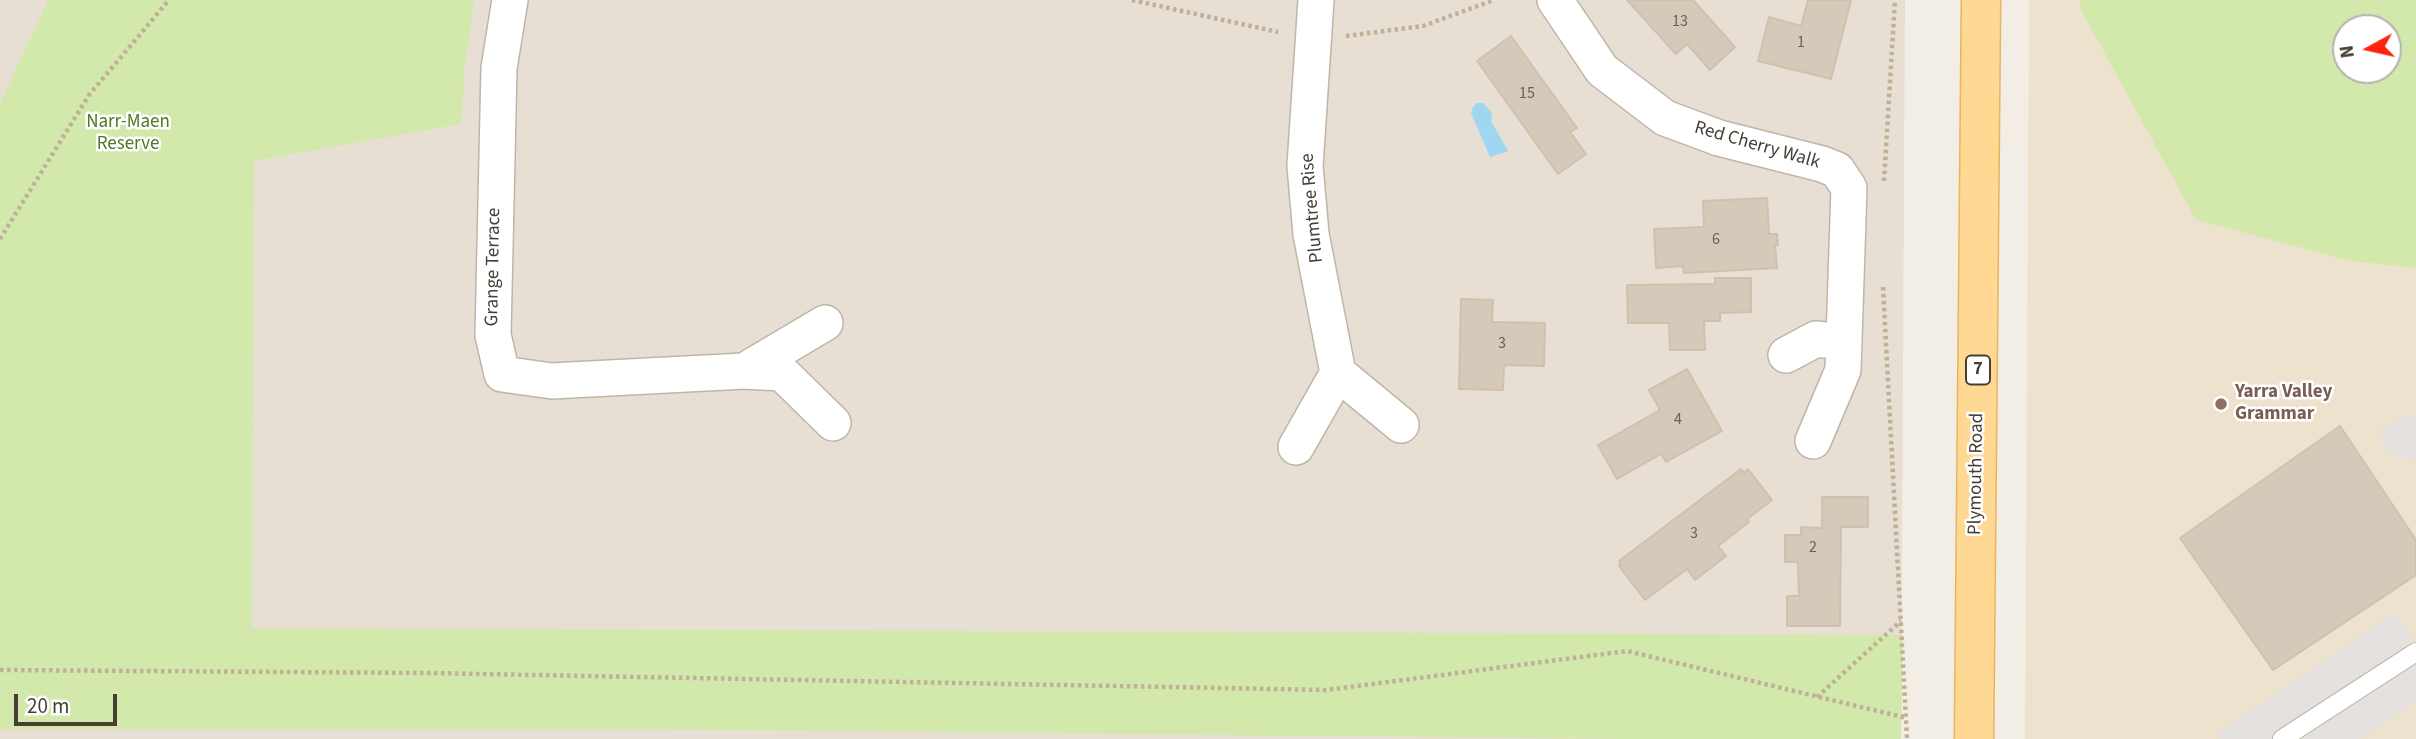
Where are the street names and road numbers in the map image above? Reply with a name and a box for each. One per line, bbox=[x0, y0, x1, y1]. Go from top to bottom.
street label: Red Cherry Walk bbox=[1691, 117, 1823, 175]
street label: Plumtree Rise bbox=[1297, 152, 1329, 264]
street label: Grange Terrace bbox=[482, 207, 506, 327]
road number: 7 bbox=[1966, 356, 1990, 384]
street label: Plymouth Road bbox=[1965, 413, 1989, 535]

